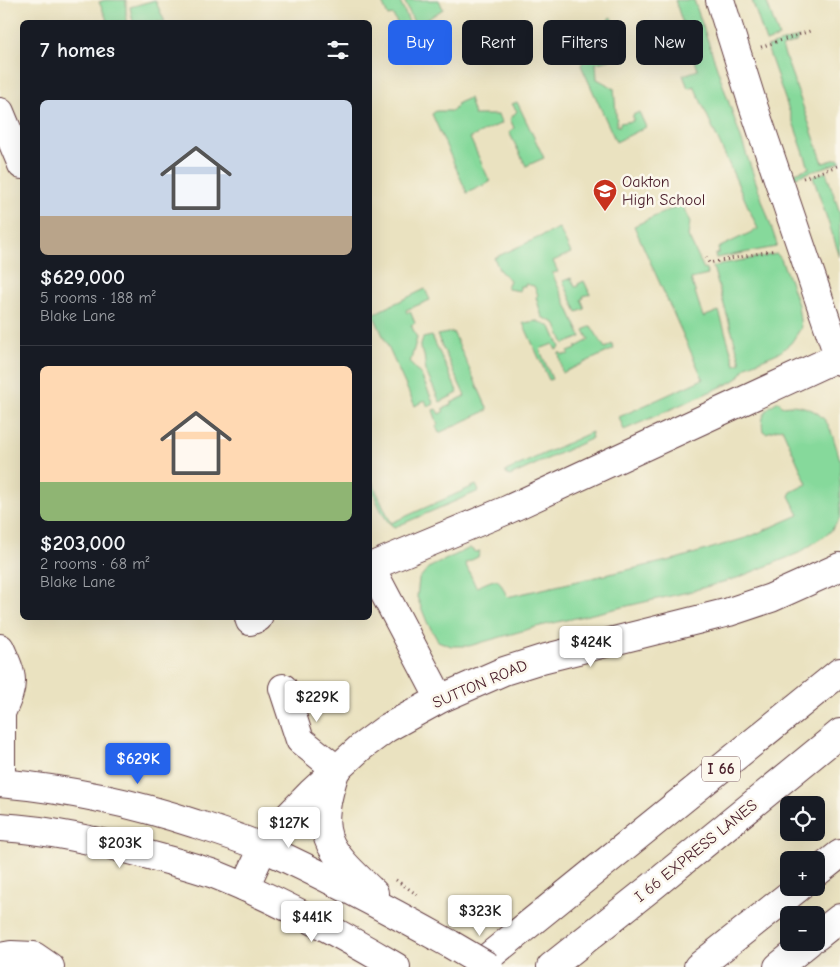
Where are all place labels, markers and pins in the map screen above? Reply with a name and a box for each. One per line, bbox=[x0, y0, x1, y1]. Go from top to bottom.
place label: Oakton High School bbox=[622, 173, 705, 209]
school or university icon: Oakton High School bbox=[592, 178, 618, 212]
pin: $424K bbox=[556, 626, 626, 668]
pin: $229K bbox=[282, 680, 352, 723]
pin: $629K bbox=[103, 742, 173, 785]
pin: $127K bbox=[254, 806, 324, 849]
pin: $203K bbox=[85, 826, 155, 869]
pin: $323K bbox=[445, 894, 515, 937]
pin: $441K bbox=[277, 900, 347, 943]

